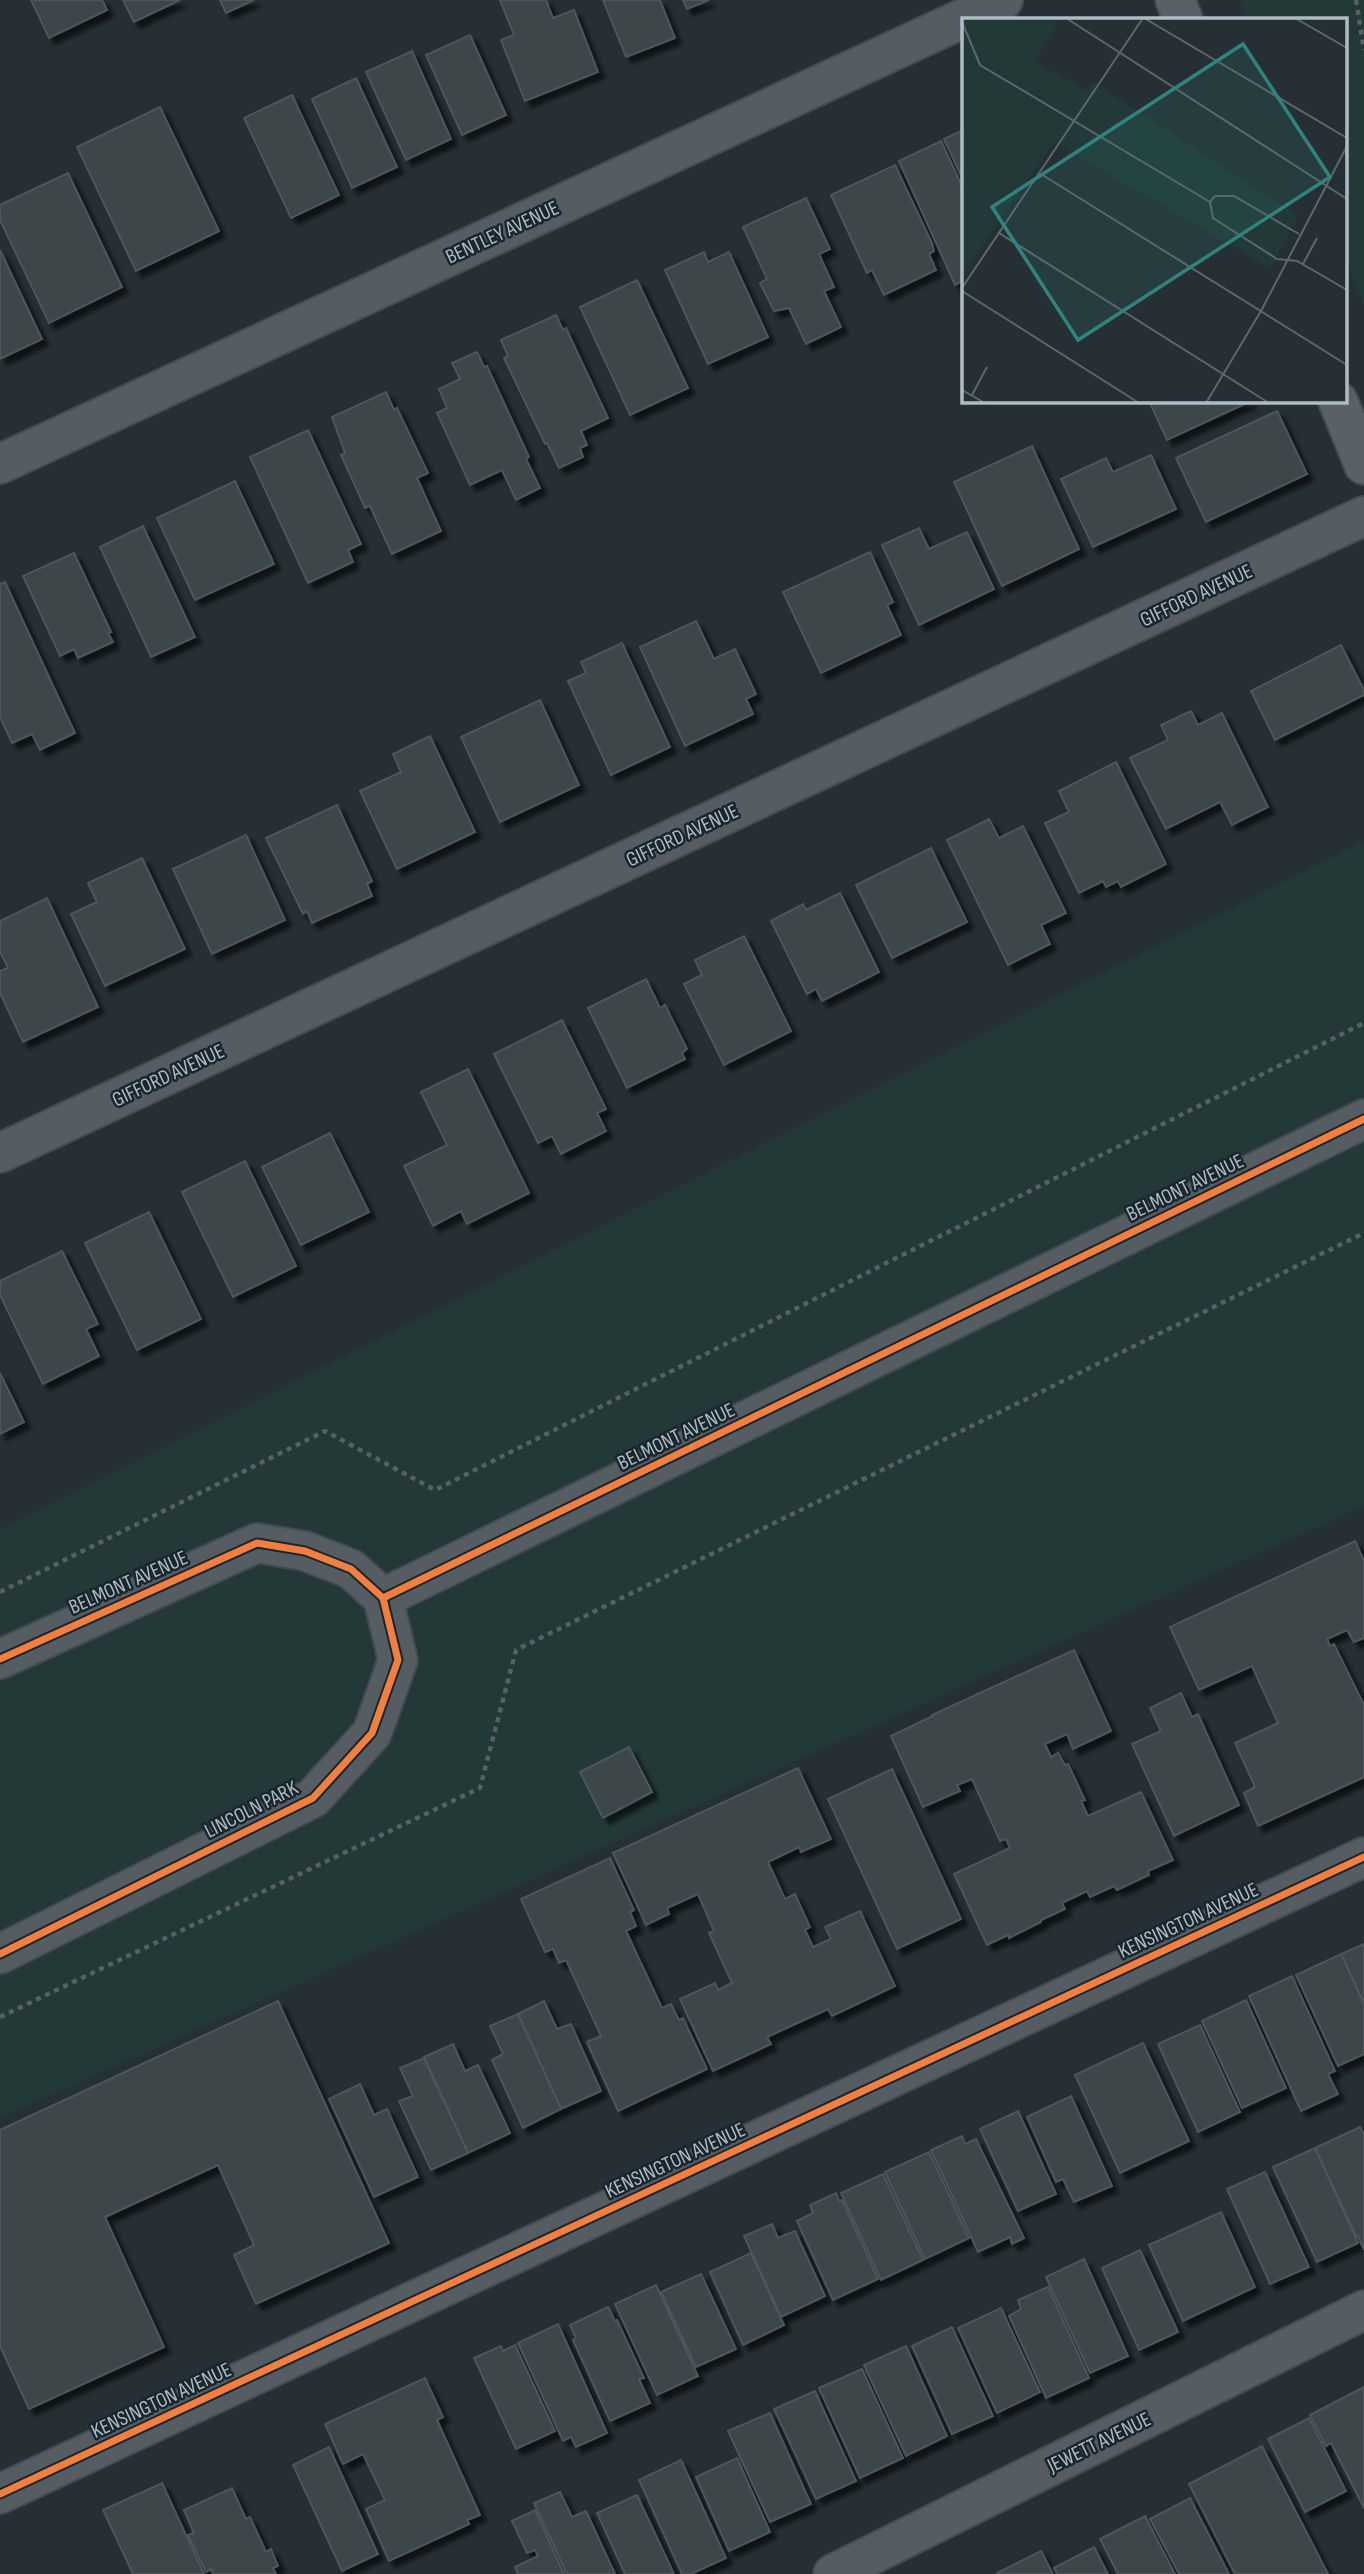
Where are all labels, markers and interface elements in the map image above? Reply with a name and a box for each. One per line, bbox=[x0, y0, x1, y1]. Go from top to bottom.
inset map bbox=[962, 18, 1346, 402]
street label: BENTLEY AVENUE bbox=[442, 195, 563, 270]
street label: GIFFORD AVENUE bbox=[1136, 559, 1256, 632]
street label: GIFFORD AVENUE bbox=[622, 799, 742, 872]
street label: GIFFORD AVENUE bbox=[108, 1039, 228, 1112]
street label: BELMONT AVENUE bbox=[1122, 1148, 1248, 1227]
street label: BELMONT AVENUE bbox=[613, 1397, 739, 1476]
street label: BELMONT AVENUE bbox=[65, 1545, 191, 1620]
street label: LINCOLN PARK bbox=[200, 1775, 303, 1844]
street label: KENSINGTON AVENUE bbox=[1114, 1877, 1262, 1964]
street label: KENSINGTON AVENUE bbox=[601, 2117, 749, 2204]
street label: KENSINGTON AVENUE bbox=[87, 2357, 235, 2444]
street label: JEWETT AVENUE bbox=[1043, 2407, 1155, 2479]

